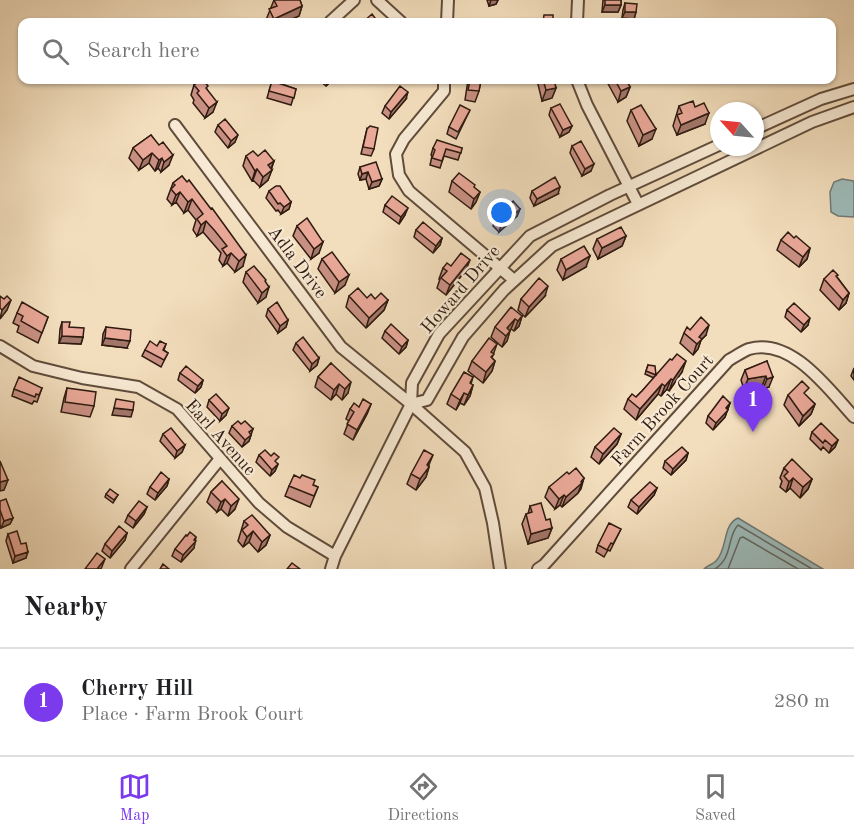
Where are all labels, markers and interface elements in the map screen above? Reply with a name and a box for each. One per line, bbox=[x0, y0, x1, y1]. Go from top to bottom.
search box bbox=[18, 18, 836, 84]
icon: search bbox=[39, 35, 72, 68]
text: Search here bbox=[87, 40, 200, 62]
north arrow bbox=[710, 102, 764, 156]
your location bbox=[487, 198, 516, 227]
street label: Adla Drive bbox=[264, 223, 330, 302]
street label: Howard Drive bbox=[418, 242, 504, 337]
street label: Farm Brook Court bbox=[608, 352, 717, 470]
pin: 1 bbox=[734, 382, 772, 432]
street label: Earl Avenue bbox=[182, 396, 259, 479]
text: Nearby bbox=[24, 595, 108, 621]
text: Cherry Hill bbox=[81, 678, 193, 700]
text: 1 bbox=[38, 692, 49, 712]
text: 280 m bbox=[774, 692, 830, 712]
text: Place · Farm Brook Court bbox=[81, 705, 303, 725]
tab: Map bbox=[118, 770, 151, 826]
tab: Directions bbox=[388, 770, 459, 826]
tab: Saved bbox=[695, 770, 736, 826]

